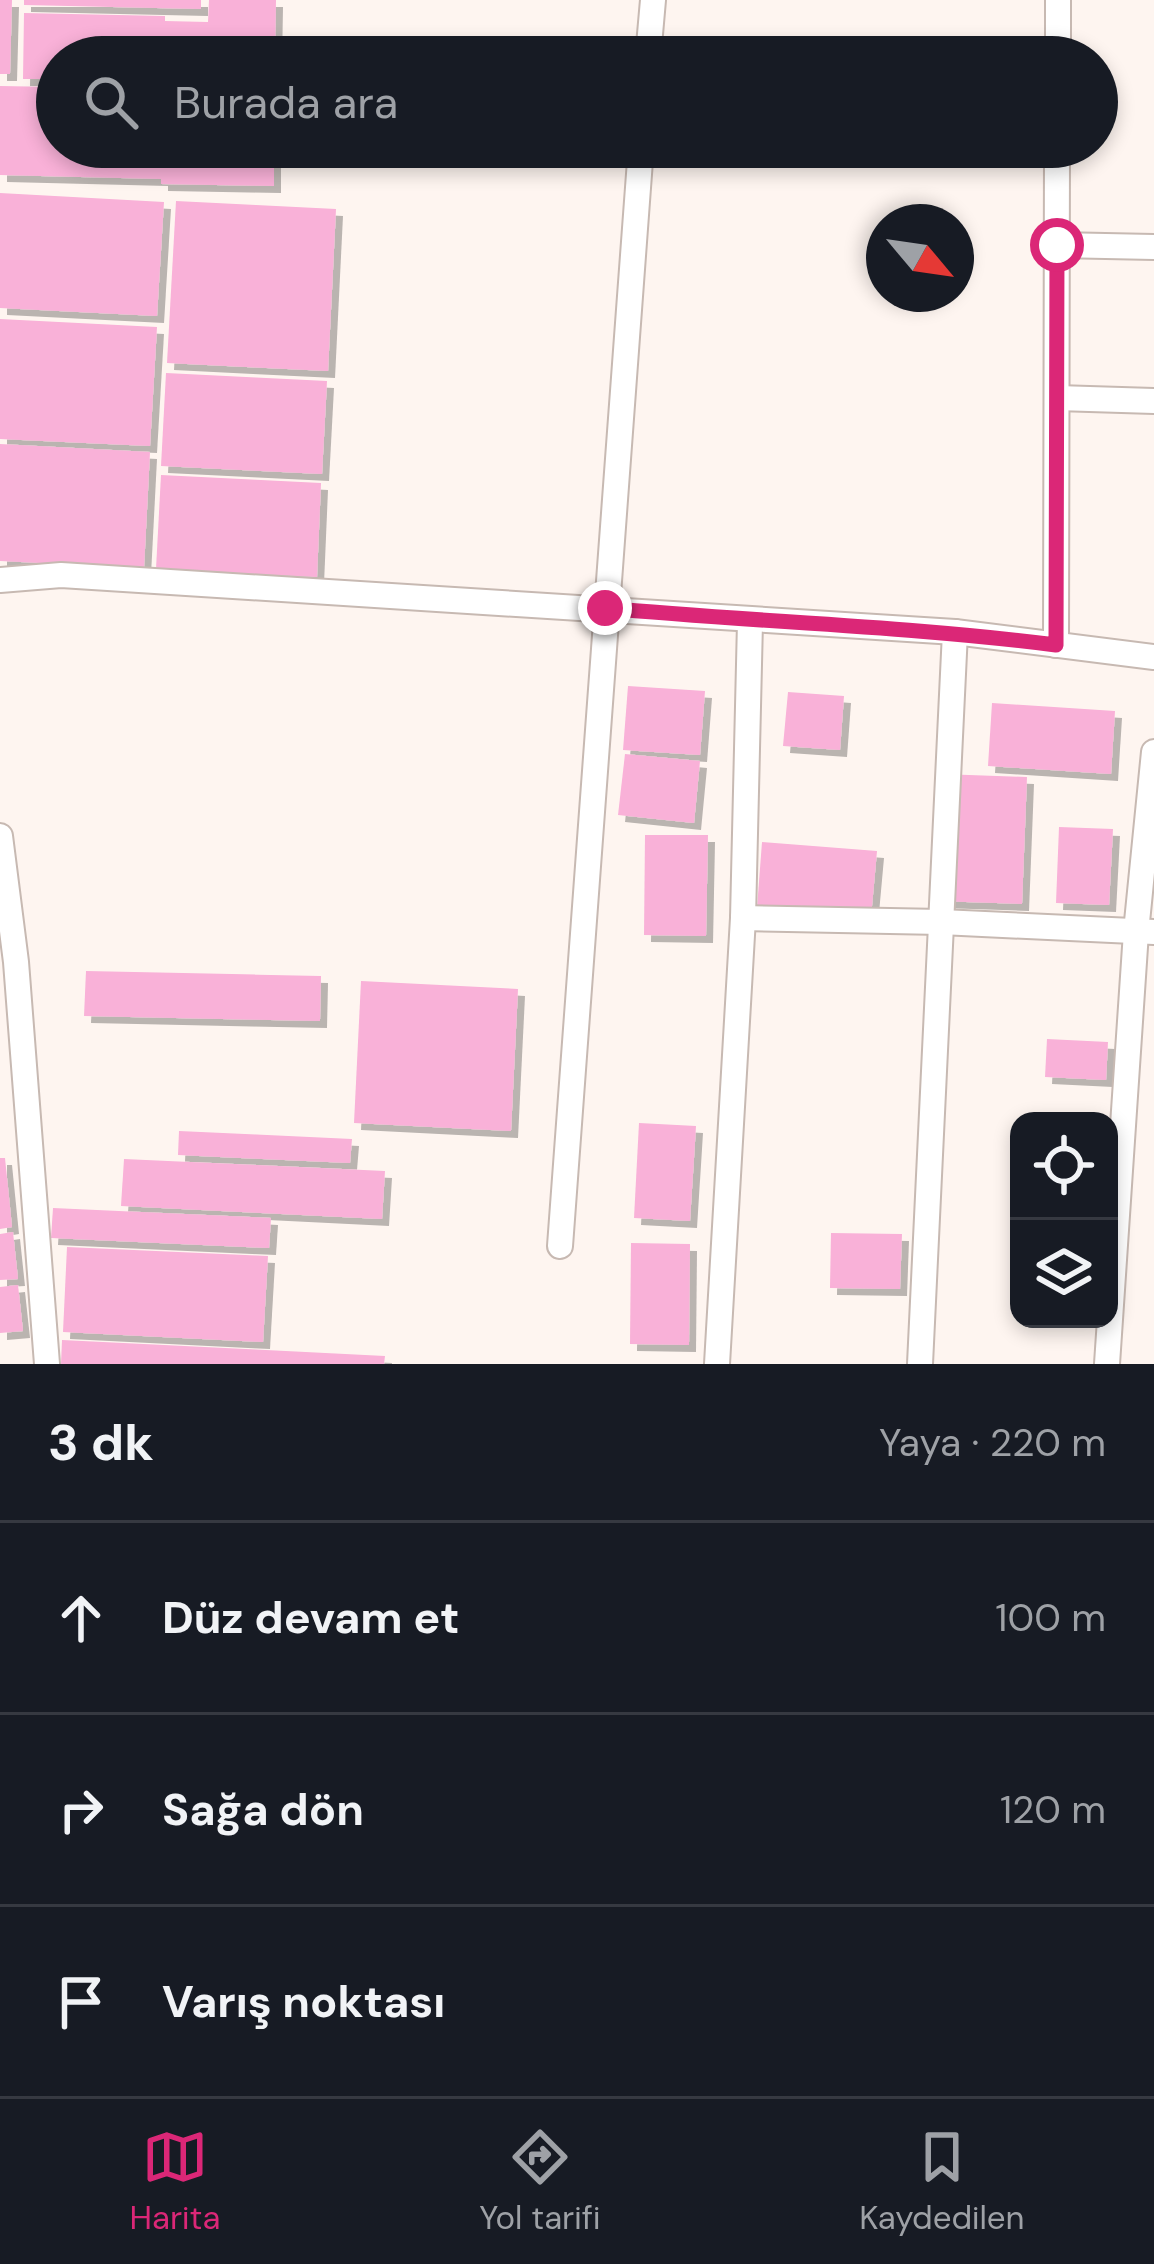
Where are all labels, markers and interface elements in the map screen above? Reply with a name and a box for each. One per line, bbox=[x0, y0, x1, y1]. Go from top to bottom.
search box bbox=[36, 36, 1118, 168]
icon: search bbox=[78, 69, 144, 135]
text: Burada ara bbox=[174, 73, 398, 132]
north arrow bbox=[866, 204, 974, 312]
route start bbox=[1030, 218, 1084, 272]
route end bbox=[578, 581, 632, 635]
map controls bbox=[1010, 1112, 1118, 1328]
button: locate bbox=[1010, 1112, 1118, 1220]
button: layers bbox=[1010, 1220, 1118, 1328]
text: 3 dk bbox=[48, 1409, 154, 1476]
text: Yaya · 220 m bbox=[879, 1417, 1106, 1468]
icon: ahead bbox=[48, 1585, 114, 1651]
text: Düz devam et bbox=[162, 1588, 459, 1647]
text: 100 m bbox=[995, 1592, 1106, 1643]
icon: right bbox=[48, 1777, 114, 1843]
text: Sağa dön bbox=[162, 1780, 364, 1839]
text: 120 m bbox=[1000, 1784, 1106, 1835]
icon: arrive bbox=[48, 1969, 114, 2035]
text: Varış noktası bbox=[162, 1972, 445, 2031]
tab: Harita bbox=[129, 2124, 220, 2239]
tab: Yol tarifi bbox=[479, 2124, 600, 2239]
tab: Kaydedilen bbox=[859, 2124, 1025, 2239]

